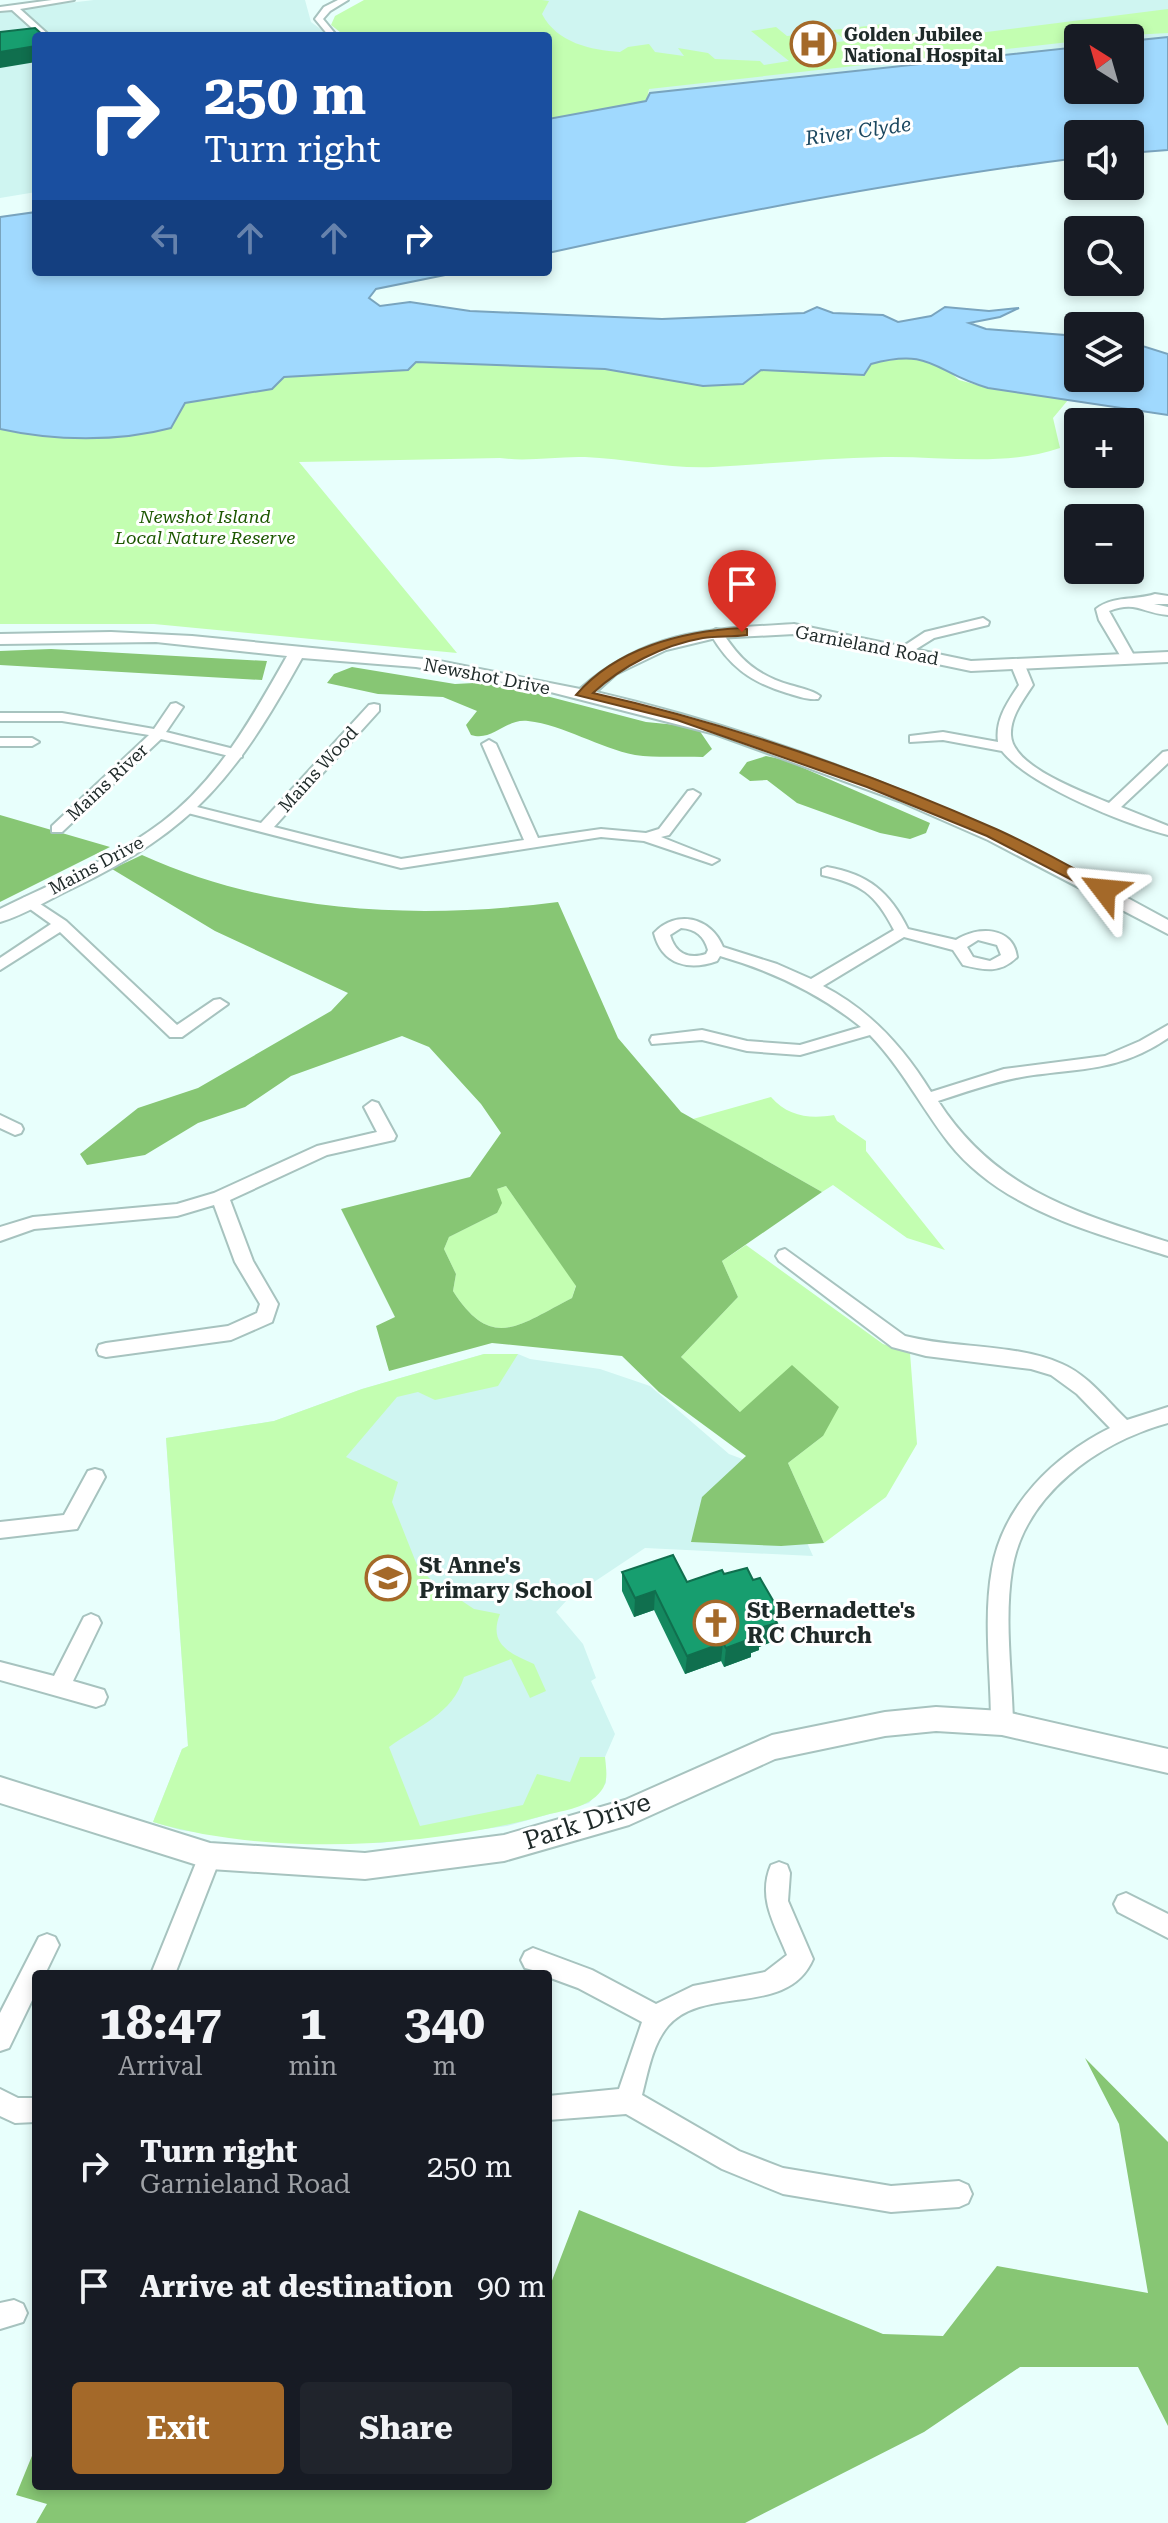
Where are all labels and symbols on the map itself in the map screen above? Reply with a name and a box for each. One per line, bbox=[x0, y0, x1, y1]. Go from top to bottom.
hospital icon: Golden Jubilee National Hospital bbox=[789, 20, 837, 68]
place label: Golden Jubilee National Hospital bbox=[844, 24, 1004, 66]
north arrow bbox=[1064, 24, 1144, 104]
water label: River Clyde bbox=[803, 112, 912, 150]
park label: Newshot Island Local Nature Reserve bbox=[114, 506, 295, 548]
pin bbox=[708, 550, 776, 632]
street label: Garnieland Road bbox=[793, 621, 941, 669]
street label: Newshot Drive bbox=[422, 653, 552, 699]
street label: Mains Wood bbox=[274, 721, 362, 816]
street label: Mains River bbox=[62, 739, 152, 825]
street label: Mains Drive bbox=[45, 831, 147, 899]
position arrow bbox=[1062, 848, 1146, 932]
place label: St Anne's Primary School bbox=[419, 1553, 592, 1603]
school or university icon: St Anne's Primary School bbox=[364, 1554, 412, 1602]
place label: St Bernadette's R C Church bbox=[747, 1598, 915, 1648]
church icon: St Bernadette's R C Church bbox=[692, 1599, 740, 1647]
street label: Park Drive bbox=[520, 1786, 654, 1856]

